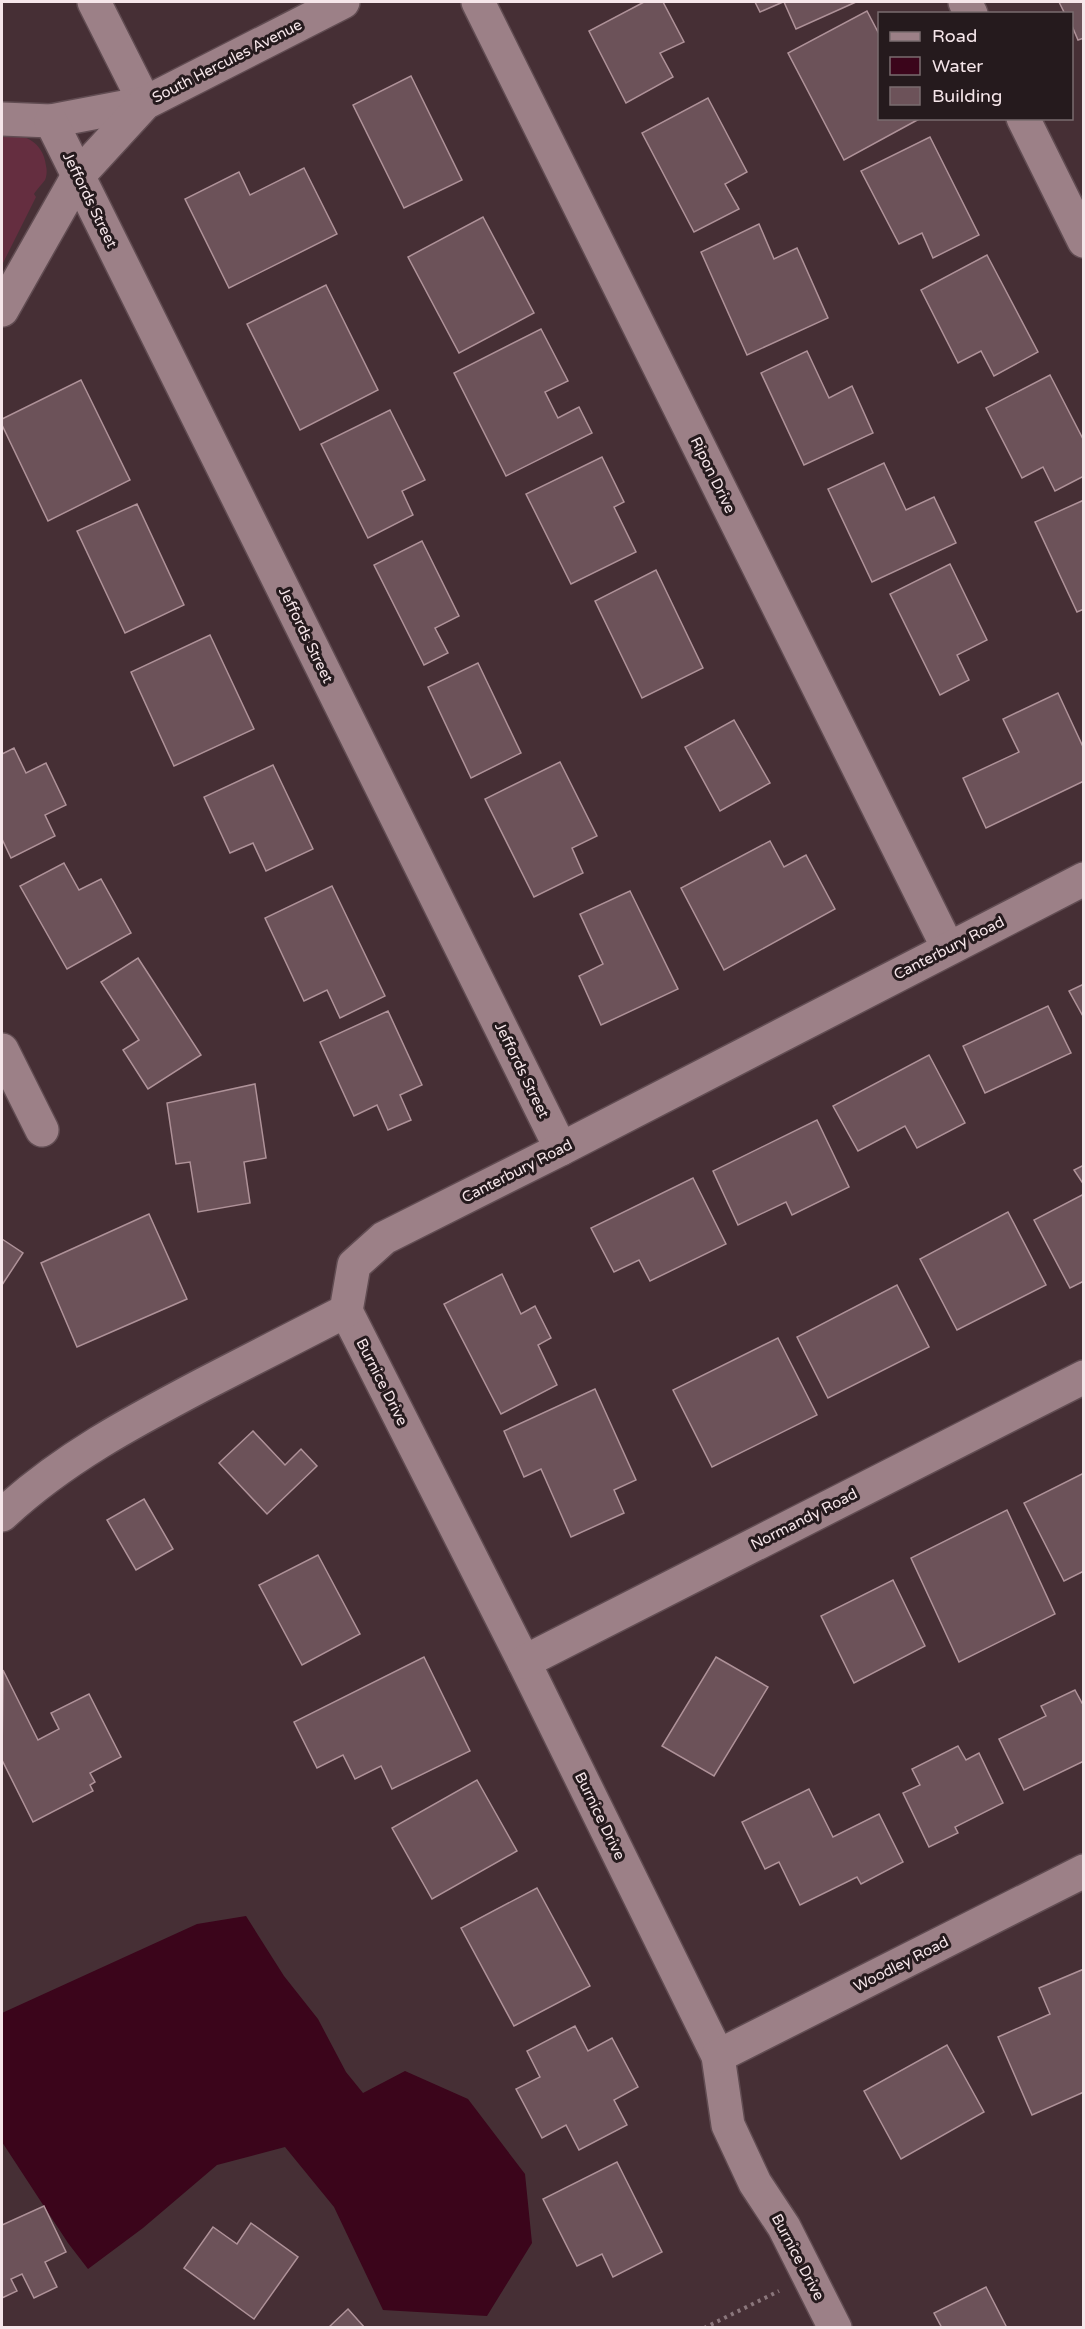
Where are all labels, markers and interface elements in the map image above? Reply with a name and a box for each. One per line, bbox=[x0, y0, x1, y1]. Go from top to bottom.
legend bbox=[878, 12, 1073, 120]
street label: South Hercules Avenue bbox=[149, 15, 305, 107]
text: Road bbox=[932, 25, 977, 47]
text: Water bbox=[932, 55, 983, 77]
text: Building bbox=[932, 85, 1002, 107]
street label: Jeffords Street bbox=[59, 149, 121, 251]
street label: Ripon Drive bbox=[687, 434, 739, 516]
street label: Jeffords Street bbox=[275, 584, 337, 686]
street label: Canterbury Road bbox=[891, 912, 1007, 984]
street label: Jeffords Street bbox=[491, 1019, 553, 1121]
street label: Canterbury Road bbox=[459, 1135, 575, 1207]
street label: Burnice Drive bbox=[352, 1335, 412, 1429]
street label: Normandy Road bbox=[748, 1484, 860, 1554]
street label: Burnice Drive bbox=[571, 1769, 629, 1863]
street label: Woodley Road bbox=[851, 1932, 951, 1996]
street label: Burnice Drive bbox=[768, 2211, 828, 2303]

